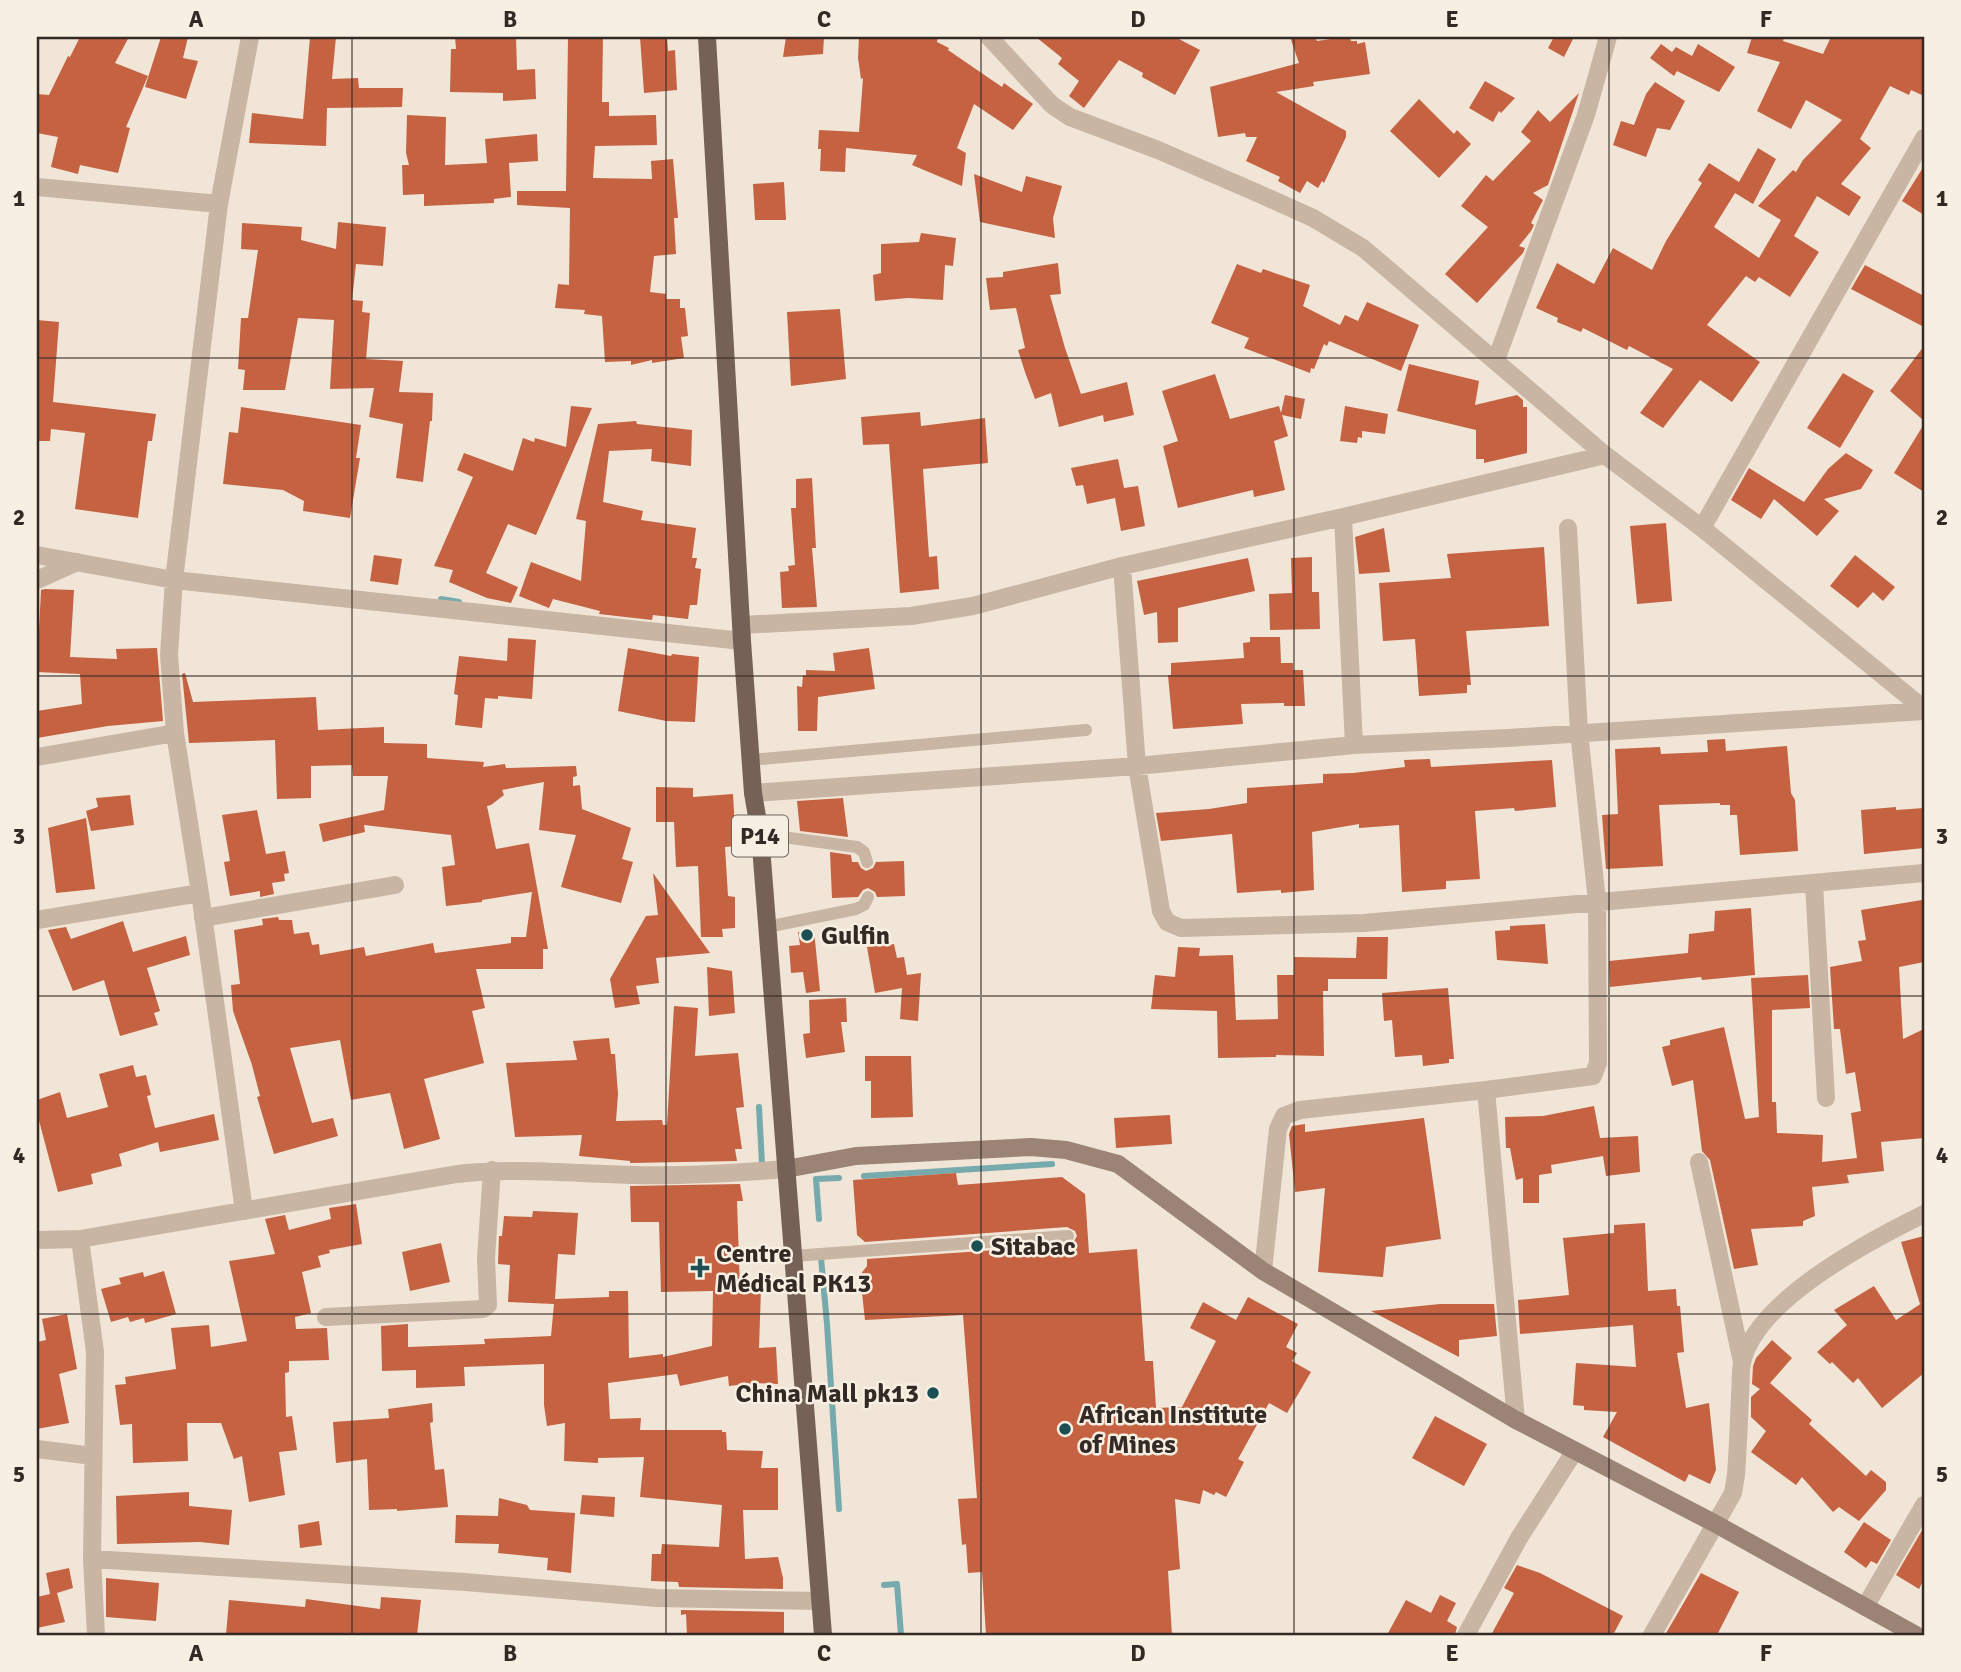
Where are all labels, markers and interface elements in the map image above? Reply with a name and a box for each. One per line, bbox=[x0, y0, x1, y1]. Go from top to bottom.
text: A bbox=[189, 5, 204, 34]
text: B bbox=[503, 5, 517, 34]
text: C bbox=[817, 5, 831, 34]
text: D bbox=[1130, 5, 1146, 34]
text: E bbox=[1445, 5, 1459, 34]
text: F bbox=[1760, 5, 1772, 34]
text: 1 bbox=[13, 184, 25, 213]
text: 1 bbox=[1936, 184, 1948, 213]
text: 2 bbox=[13, 503, 25, 532]
text: 2 bbox=[1936, 503, 1948, 532]
road number: P14 bbox=[732, 816, 788, 856]
text: 3 bbox=[13, 822, 25, 851]
text: 3 bbox=[1936, 822, 1948, 851]
place label: Gulfin bbox=[821, 920, 890, 952]
marker: Gulfin bbox=[799, 927, 815, 943]
text: 4 bbox=[13, 1141, 25, 1170]
text: 4 bbox=[1936, 1141, 1948, 1170]
place label: Sitabac bbox=[991, 1231, 1076, 1263]
place label: Centre Médical PK13 bbox=[716, 1238, 871, 1300]
marker: Sitabac bbox=[969, 1238, 985, 1254]
marker: Centre Médical PK13 bbox=[690, 1258, 710, 1278]
place label: China Mall pk13 bbox=[736, 1378, 919, 1410]
marker: China Mall pk13 bbox=[925, 1385, 941, 1401]
place label: African Institute of Mines bbox=[1079, 1399, 1267, 1461]
marker: African Institute of Mines bbox=[1057, 1421, 1073, 1437]
text: 5 bbox=[13, 1460, 25, 1489]
text: 5 bbox=[1936, 1460, 1948, 1489]
text: A bbox=[189, 1639, 204, 1668]
text: B bbox=[503, 1639, 517, 1668]
text: C bbox=[817, 1639, 831, 1668]
text: D bbox=[1130, 1639, 1146, 1668]
text: E bbox=[1445, 1639, 1459, 1668]
text: F bbox=[1760, 1639, 1772, 1668]

